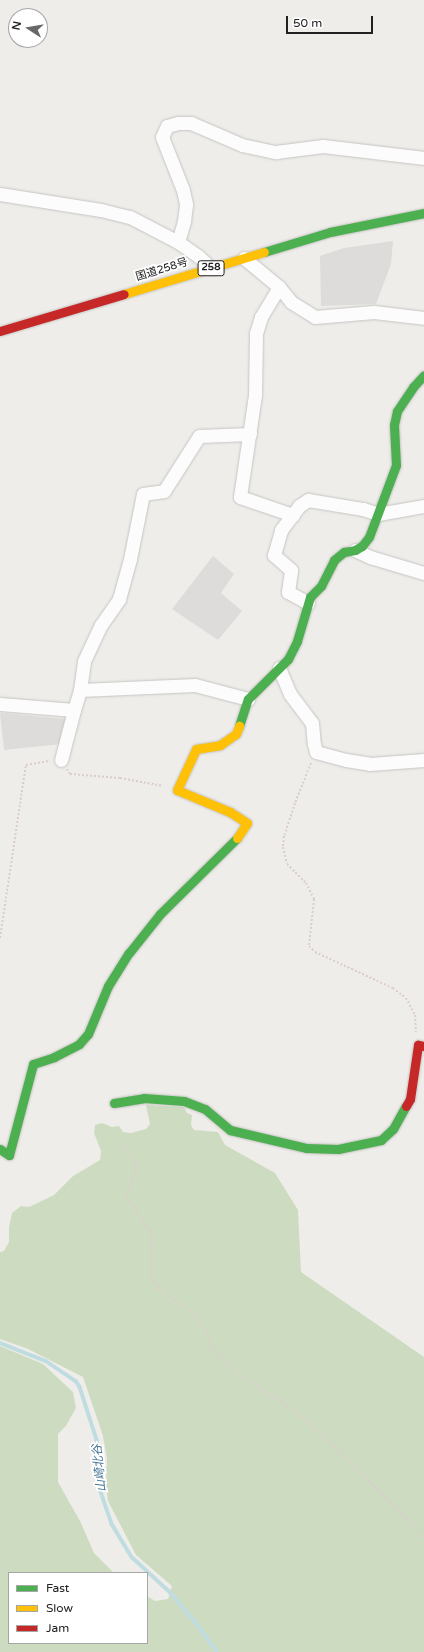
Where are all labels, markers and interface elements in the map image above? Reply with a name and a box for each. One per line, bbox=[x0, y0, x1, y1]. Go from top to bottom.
north arrow bbox=[8, 8, 48, 48]
scale bar bbox=[288, 8, 375, 34]
text: 50 m bbox=[293, 16, 322, 30]
text: N bbox=[9, 20, 24, 31]
street label: 国道258号 bbox=[134, 256, 190, 284]
road number: 258 bbox=[197, 260, 225, 276]
water label: 山崎北谷 bbox=[90, 1443, 110, 1493]
legend bbox=[8, 1572, 148, 1644]
text: Fast bbox=[46, 1581, 69, 1595]
text: Slow bbox=[46, 1601, 73, 1615]
text: Jam bbox=[46, 1621, 69, 1635]

